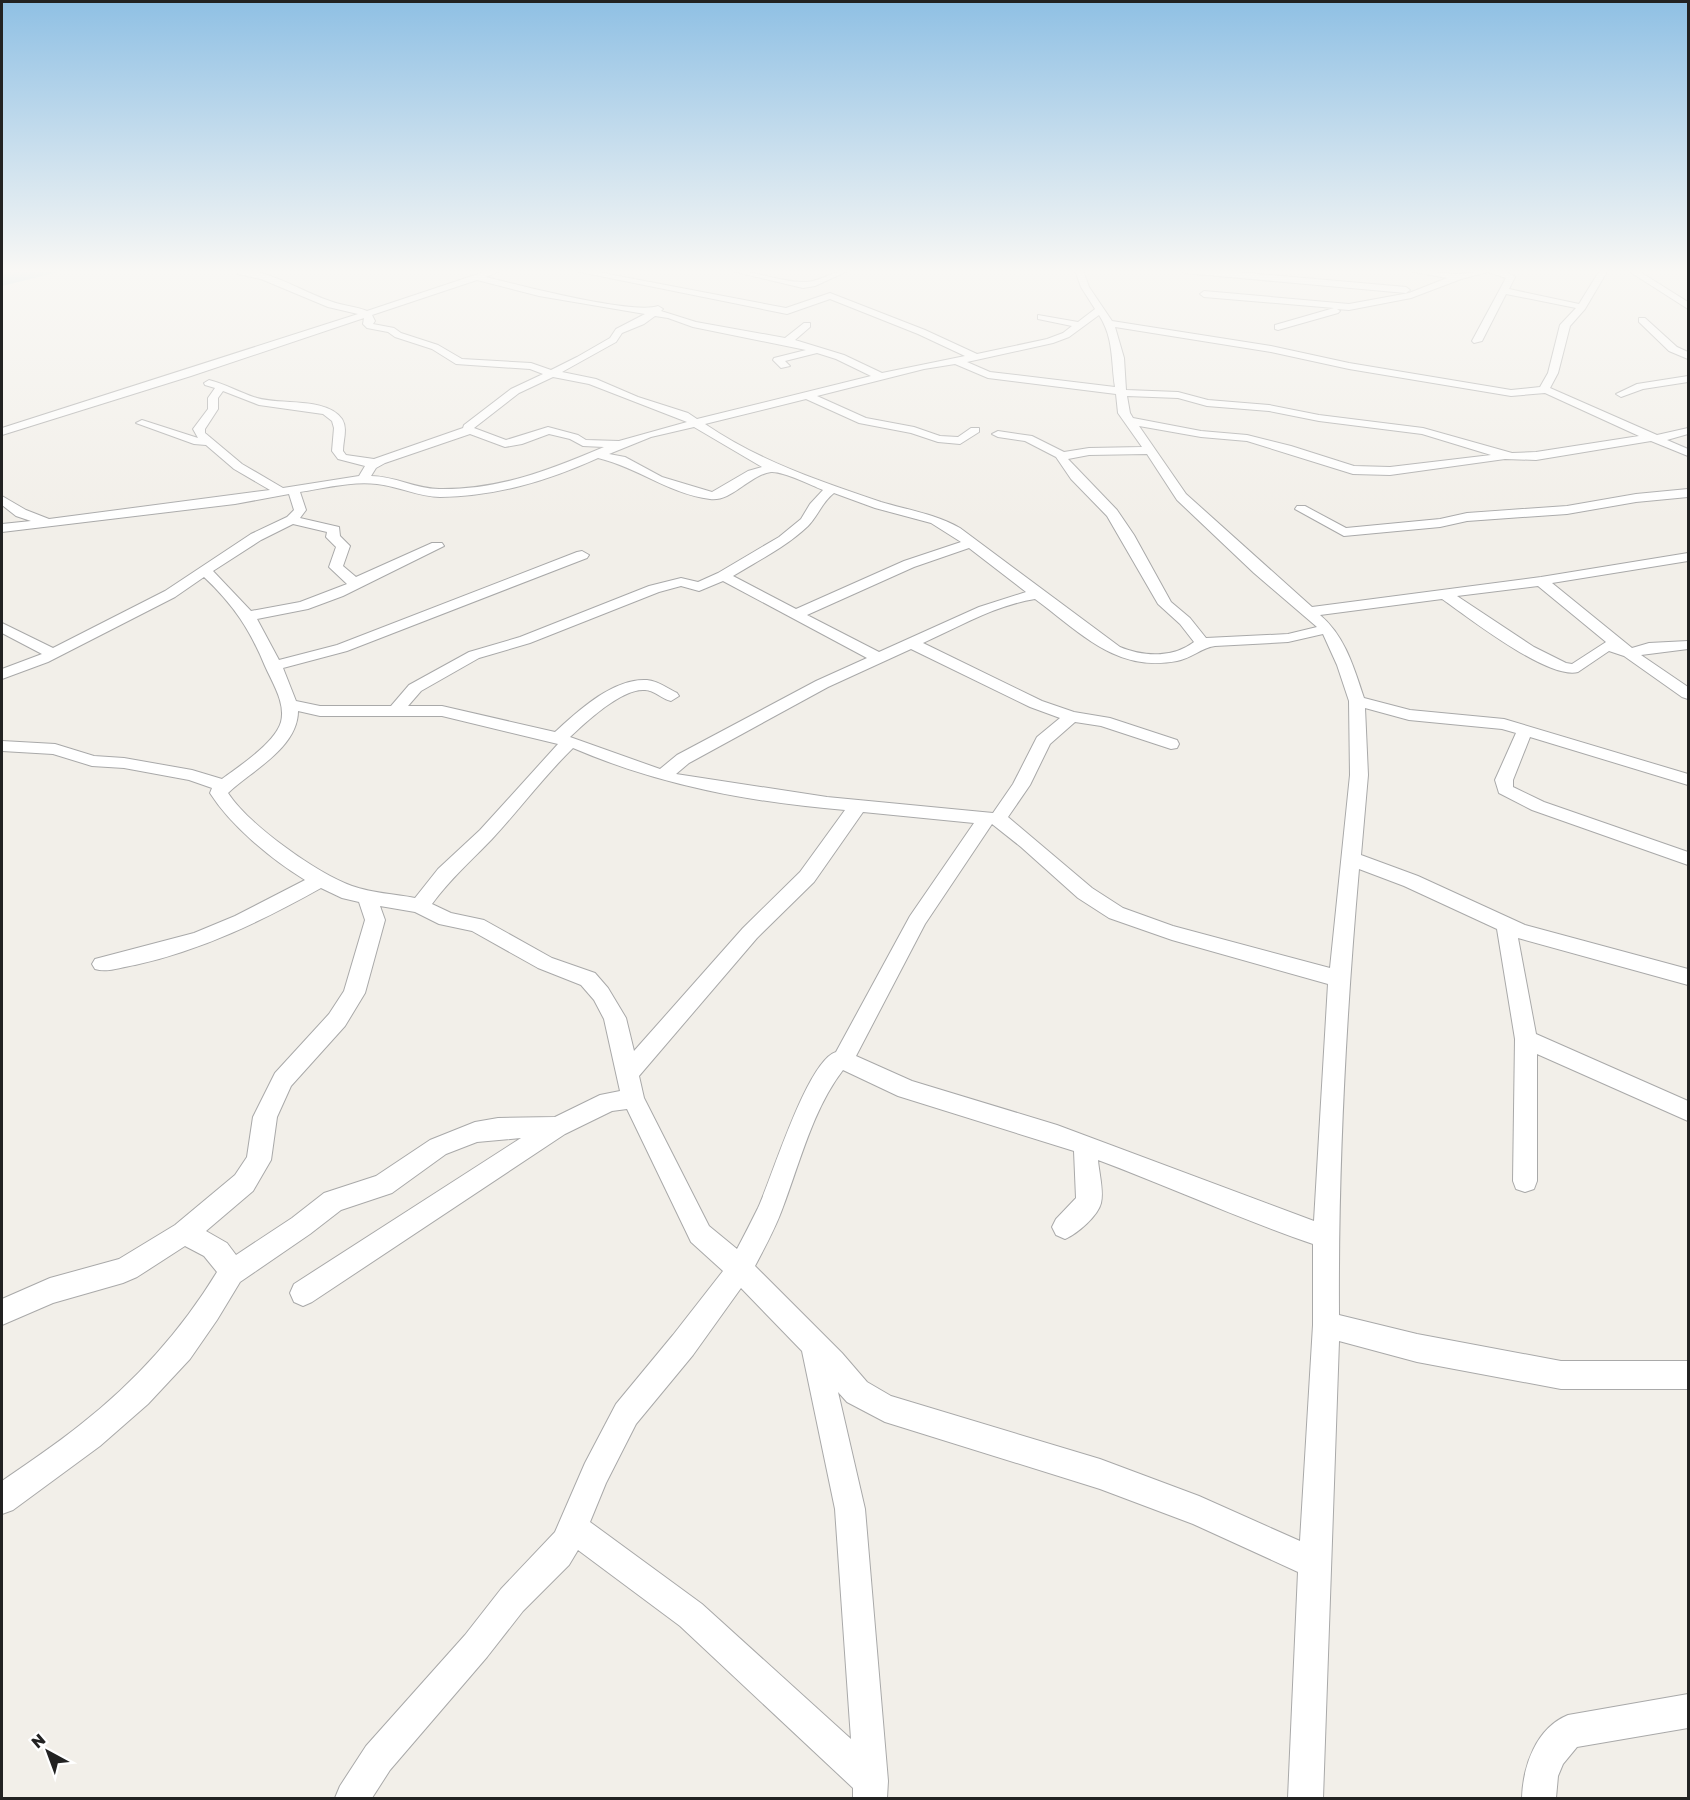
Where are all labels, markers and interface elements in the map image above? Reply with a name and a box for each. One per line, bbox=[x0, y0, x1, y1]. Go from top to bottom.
north arrow bbox=[18, 1722, 78, 1782]
text: N bbox=[27, 1729, 49, 1752]

